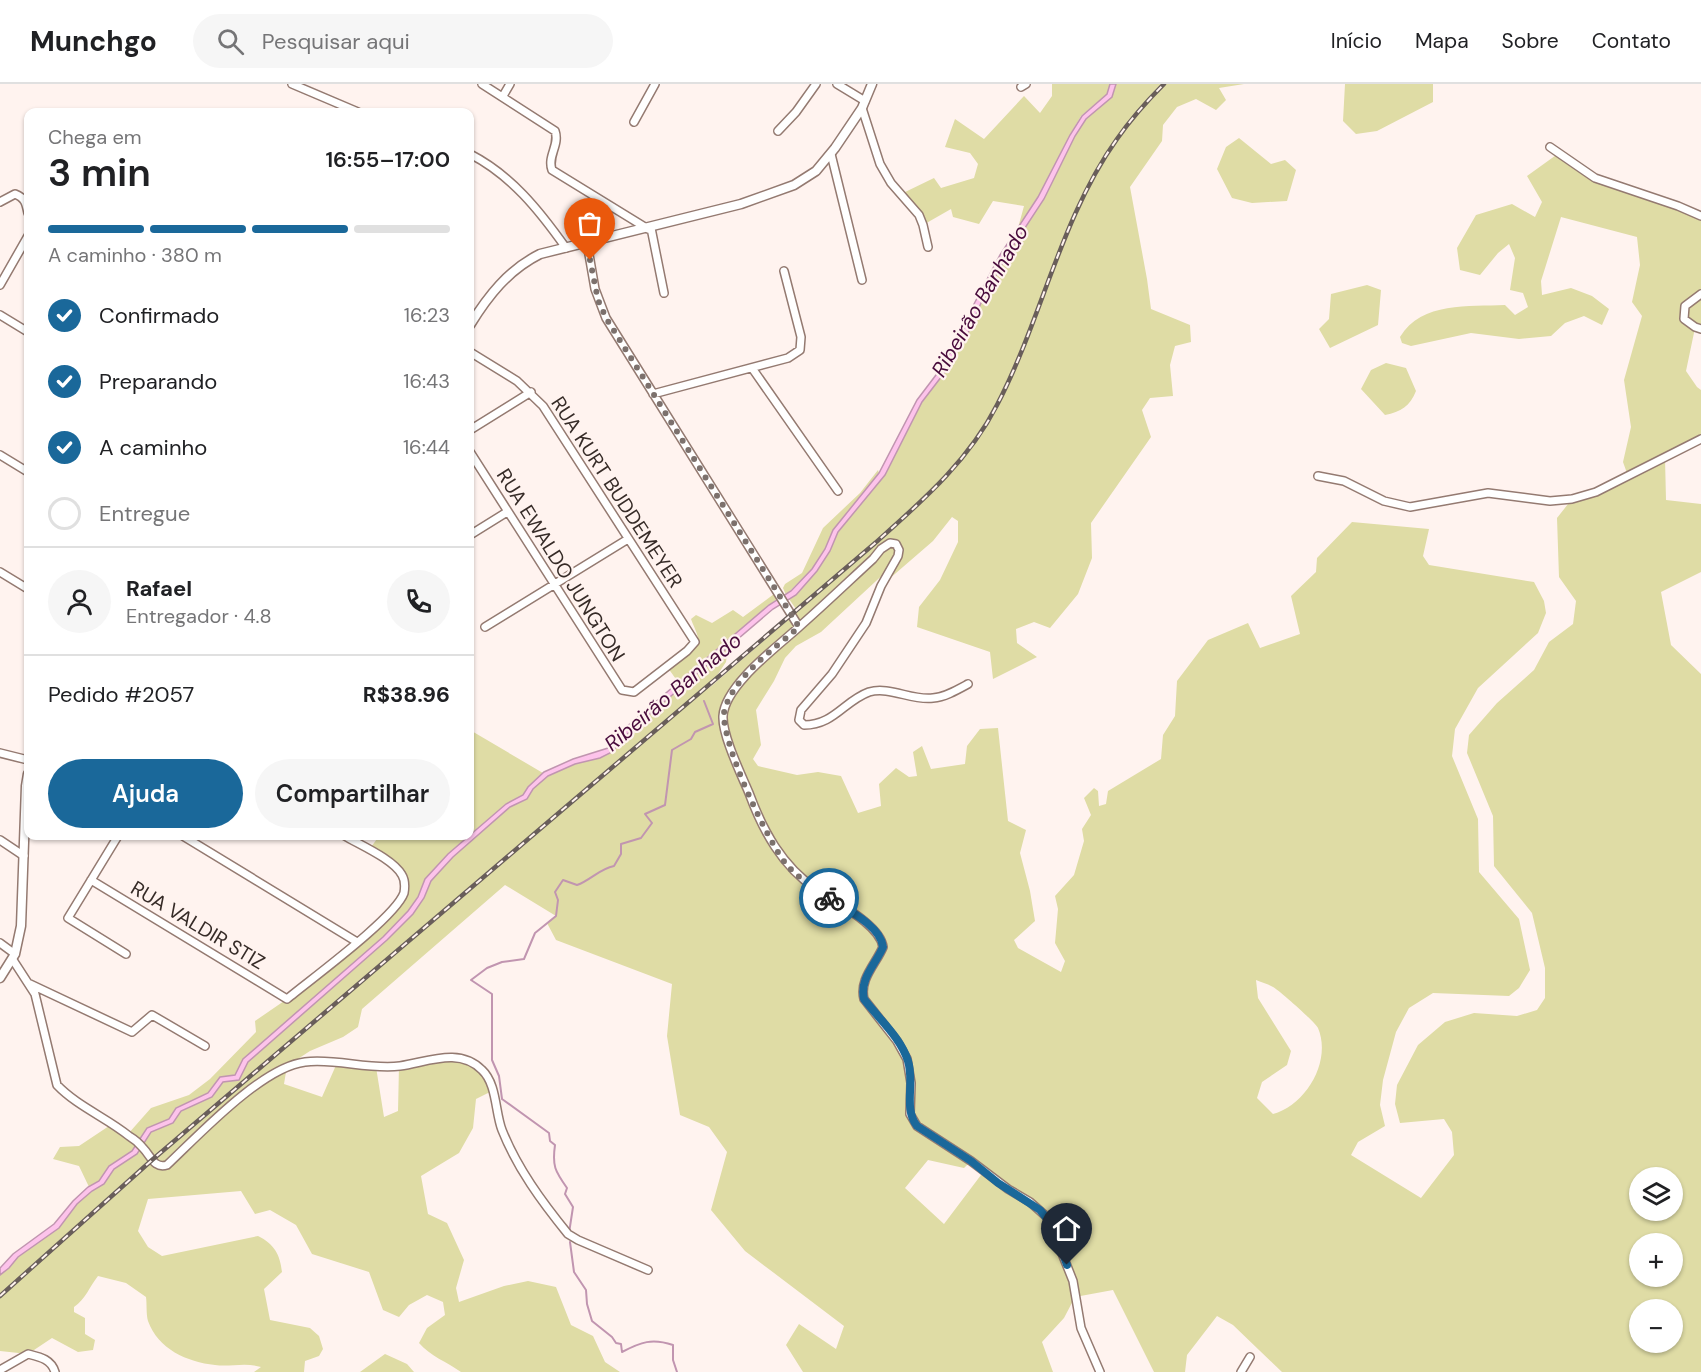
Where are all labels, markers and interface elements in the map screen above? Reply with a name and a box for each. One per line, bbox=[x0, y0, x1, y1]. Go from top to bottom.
search box bbox=[193, 14, 613, 68]
text: Munchgo bbox=[30, 23, 157, 60]
icon: search bbox=[214, 25, 247, 58]
text: Pesquisar aqui bbox=[262, 27, 410, 56]
text: Início bbox=[1331, 27, 1382, 55]
text: Mapa bbox=[1415, 27, 1469, 55]
text: Sobre bbox=[1502, 27, 1559, 55]
text: Contato bbox=[1592, 27, 1671, 55]
text: Chega em bbox=[48, 124, 142, 150]
text: 16:55–17:00 bbox=[325, 145, 450, 174]
text: 3 min bbox=[48, 147, 151, 198]
pin bbox=[564, 198, 615, 260]
icon: bag bbox=[573, 207, 606, 240]
water label: Ribeirão Banhado bbox=[925, 220, 1035, 382]
text: A caminho · 380 m bbox=[48, 242, 222, 268]
icon: check bbox=[48, 299, 81, 332]
text: Confirmado bbox=[99, 301, 219, 330]
text: 16:23 bbox=[404, 302, 450, 328]
icon: check bbox=[48, 365, 81, 398]
text: Preparando bbox=[99, 367, 217, 396]
text: 16:43 bbox=[403, 368, 450, 394]
street label: RUA KURT BUDDEMEYER bbox=[545, 391, 689, 593]
icon: check bbox=[48, 431, 81, 464]
text: A caminho bbox=[99, 433, 207, 462]
text: 16:44 bbox=[403, 434, 450, 460]
street label: RUA EWALDO JUNGTON bbox=[491, 464, 631, 666]
text: Entregue bbox=[99, 499, 190, 528]
button: person bbox=[48, 570, 111, 633]
button: phone bbox=[387, 570, 450, 633]
text: Rafael bbox=[126, 574, 192, 603]
text: Entregador · 4.8 bbox=[126, 603, 272, 629]
water label: Ribeirão Banhado bbox=[598, 626, 748, 758]
text: Pedido #2057 bbox=[48, 680, 194, 709]
text: R$38.96 bbox=[363, 680, 450, 709]
button: Ajuda bbox=[48, 759, 243, 828]
button: Compartilhar bbox=[255, 759, 450, 828]
courier bbox=[799, 868, 859, 928]
street label: RUA VALDIR STIZ bbox=[126, 875, 270, 975]
icon: bike bbox=[813, 882, 846, 915]
map controls bbox=[1629, 1167, 1683, 1353]
button: layers bbox=[1629, 1167, 1683, 1221]
pin bbox=[1041, 1203, 1092, 1265]
icon: home bbox=[1050, 1212, 1083, 1245]
button: + bbox=[1629, 1233, 1683, 1287]
button: − bbox=[1629, 1299, 1683, 1353]

